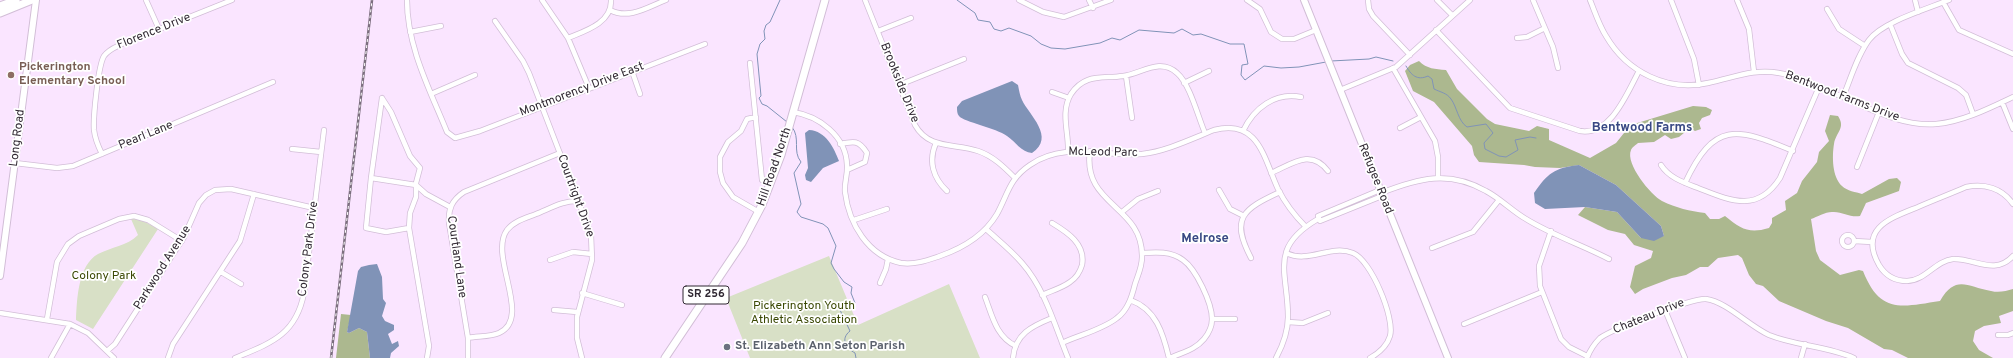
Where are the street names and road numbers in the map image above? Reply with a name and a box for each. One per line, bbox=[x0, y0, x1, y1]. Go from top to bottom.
street label: Florence Drive bbox=[115, 11, 193, 53]
street label: Brookside Drive bbox=[876, 41, 922, 125]
street label: Montmorency Drive East bbox=[518, 60, 646, 120]
street label: Bentwood Farms Drive bbox=[1783, 69, 1901, 125]
street label: Long Road bbox=[7, 109, 29, 167]
street label: Pearl Lane bbox=[117, 119, 175, 153]
street label: Hill Road North bbox=[755, 126, 795, 208]
street label: Refugee Road bbox=[1354, 142, 1396, 216]
street label: McLeod Parc bbox=[1068, 145, 1138, 161]
street label: Courtright Drive bbox=[553, 153, 597, 239]
street label: Colony Park Drive bbox=[296, 200, 322, 298]
street label: Courtland Lane bbox=[443, 215, 469, 299]
street label: Parkwood Avenue bbox=[131, 223, 195, 313]
road number: SR 256 bbox=[683, 286, 729, 304]
street label: Chateau Drive bbox=[1611, 296, 1687, 338]

